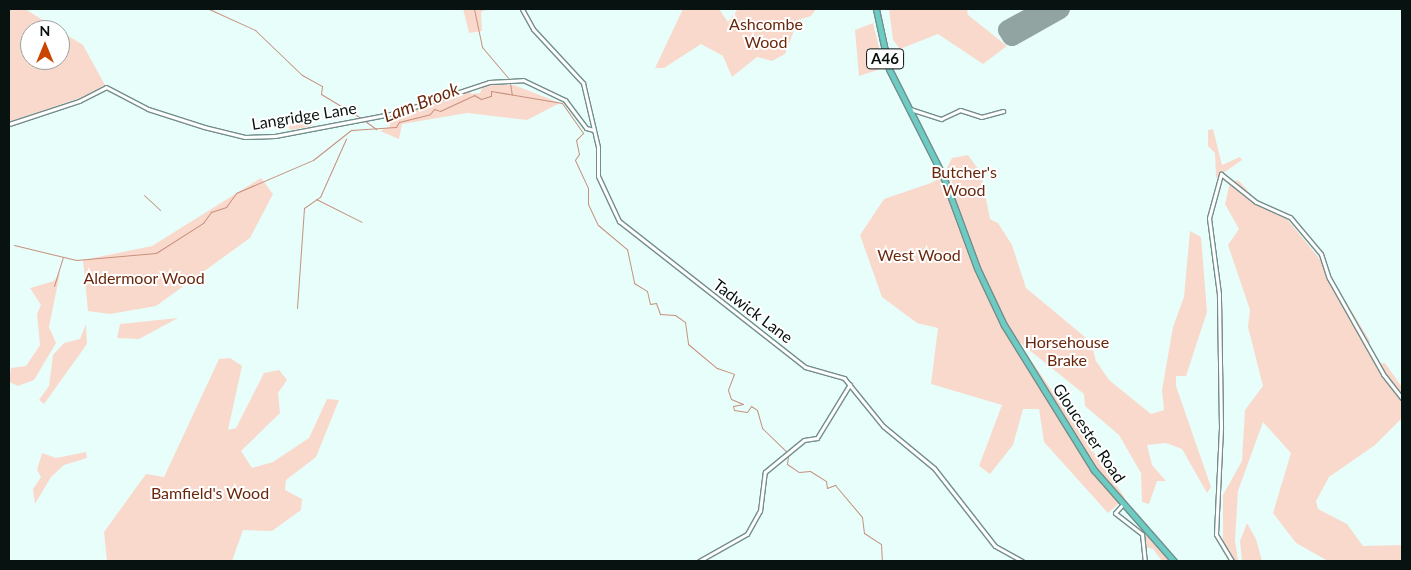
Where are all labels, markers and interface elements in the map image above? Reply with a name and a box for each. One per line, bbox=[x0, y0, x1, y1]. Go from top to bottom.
park label: Ashcombe Wood bbox=[729, 14, 803, 52]
north arrow bbox=[20, 20, 70, 70]
text: N bbox=[40, 22, 50, 39]
road number: A46 bbox=[865, 46, 905, 72]
water label: Lam Brook bbox=[380, 78, 462, 126]
street label: Langridge Lane bbox=[250, 98, 358, 134]
park label: Butcher's Wood bbox=[931, 162, 997, 200]
park label: West Wood bbox=[877, 245, 961, 265]
park label: Aldermoor Wood bbox=[83, 268, 205, 288]
street label: Tadwick Lane bbox=[710, 275, 796, 347]
park label: Horsehouse Brake bbox=[1025, 332, 1109, 370]
street label: Gloucester Road bbox=[1049, 380, 1129, 486]
park label: Bamfield's Wood bbox=[151, 483, 269, 503]

